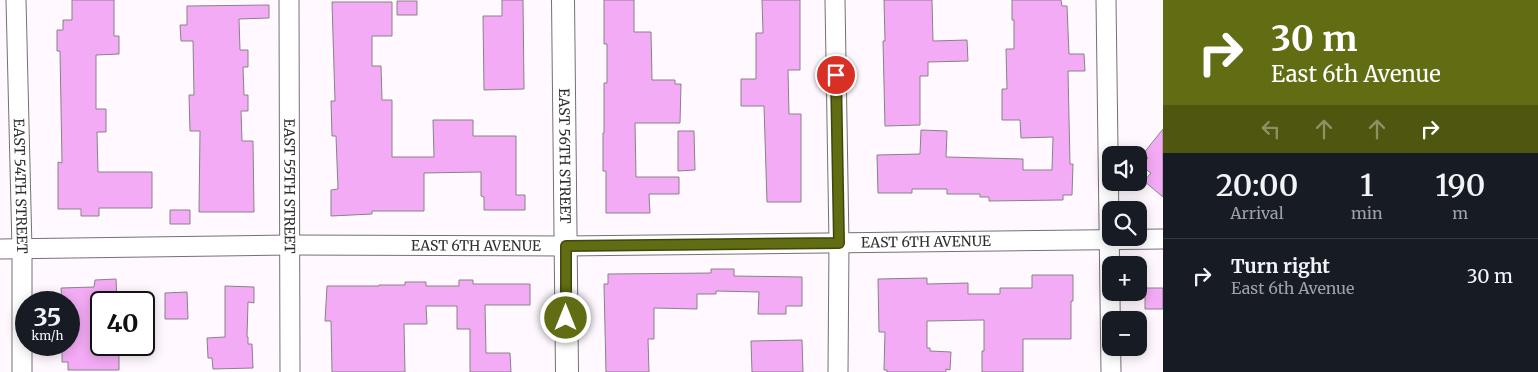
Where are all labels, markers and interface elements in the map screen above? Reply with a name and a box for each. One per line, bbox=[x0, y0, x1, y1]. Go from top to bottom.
text: 30 m bbox=[1271, 17, 1357, 61]
icon: right bbox=[1188, 20, 1253, 85]
pin bbox=[815, 54, 857, 96]
text: East 6th Avenue bbox=[1271, 60, 1441, 88]
icon: arrive bbox=[822, 61, 850, 89]
street label: EAST 56TH STREET bbox=[555, 88, 574, 224]
icon: left bbox=[1257, 115, 1285, 143]
icon: ahead bbox=[1310, 115, 1338, 143]
icon: ahead bbox=[1363, 115, 1391, 143]
icon: right bbox=[1416, 115, 1444, 143]
street label: EAST 54TH STREET bbox=[10, 118, 31, 254]
street label: EAST 55TH STREET bbox=[280, 118, 299, 254]
map controls bbox=[1102, 146, 1147, 356]
button: sound bbox=[1102, 146, 1147, 191]
text: 20:00 bbox=[1216, 166, 1298, 204]
text: 1 bbox=[1360, 166, 1374, 204]
text: 190 bbox=[1435, 166, 1485, 204]
button: search bbox=[1102, 201, 1147, 246]
text: Arrival bbox=[1230, 203, 1284, 223]
text: min bbox=[1351, 203, 1383, 223]
text: m bbox=[1452, 203, 1468, 223]
street label: EAST 6TH AVENUE bbox=[861, 232, 991, 252]
street label: EAST 6TH AVENUE bbox=[411, 236, 541, 255]
text: Turn right bbox=[1231, 254, 1330, 278]
button: + bbox=[1102, 256, 1147, 301]
icon: right bbox=[1188, 262, 1216, 290]
text: 30 m bbox=[1467, 264, 1513, 288]
text: East 6th Avenue bbox=[1231, 278, 1354, 298]
speed limit sign: 40 bbox=[90, 291, 155, 356]
position arrow bbox=[539, 291, 591, 343]
text: 35 bbox=[34, 301, 61, 333]
button: − bbox=[1102, 311, 1147, 356]
text: km/h bbox=[32, 328, 63, 343]

